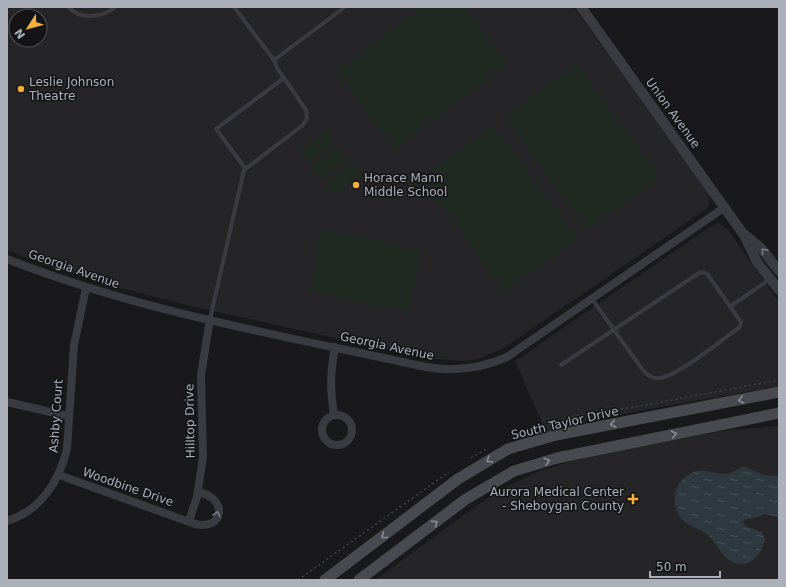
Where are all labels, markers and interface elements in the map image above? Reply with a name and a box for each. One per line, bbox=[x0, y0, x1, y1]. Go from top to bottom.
north arrow bbox=[8, 8, 48, 48]
text: N bbox=[12, 26, 28, 41]
place label: Leslie Johnson Theatre bbox=[28, 75, 114, 103]
street label: Union Avenue bbox=[643, 75, 703, 151]
marker: Leslie Johnson Theatre bbox=[16, 84, 26, 94]
place label: Horace Mann Middle School bbox=[364, 171, 447, 199]
marker: Horace Mann Middle School bbox=[351, 180, 361, 190]
street label: Georgia Avenue bbox=[27, 247, 121, 291]
one-way arrow bbox=[761, 249, 768, 256]
street label: Georgia Avenue bbox=[339, 329, 435, 363]
street label: Ashby Court bbox=[46, 379, 66, 453]
street label: Hilltop Drive bbox=[182, 384, 198, 458]
one-way arrow bbox=[738, 395, 744, 403]
street label: South Taylor Drive bbox=[510, 404, 620, 442]
one-way arrow bbox=[610, 420, 616, 428]
one-way arrow bbox=[671, 430, 678, 438]
one-way arrow bbox=[486, 456, 493, 463]
one-way arrow bbox=[544, 457, 551, 466]
street label: Woodbine Drive bbox=[81, 465, 175, 509]
place label: Aurora Medical Center - Sheboygan County bbox=[490, 485, 624, 513]
marker: Aurora Medical Center - Sheboygan County bbox=[627, 493, 639, 505]
one-way arrow bbox=[212, 511, 220, 518]
one-way arrow bbox=[430, 521, 437, 528]
one-way arrow bbox=[381, 531, 388, 538]
scale bar bbox=[650, 553, 720, 579]
text: 50 m bbox=[656, 560, 687, 574]

